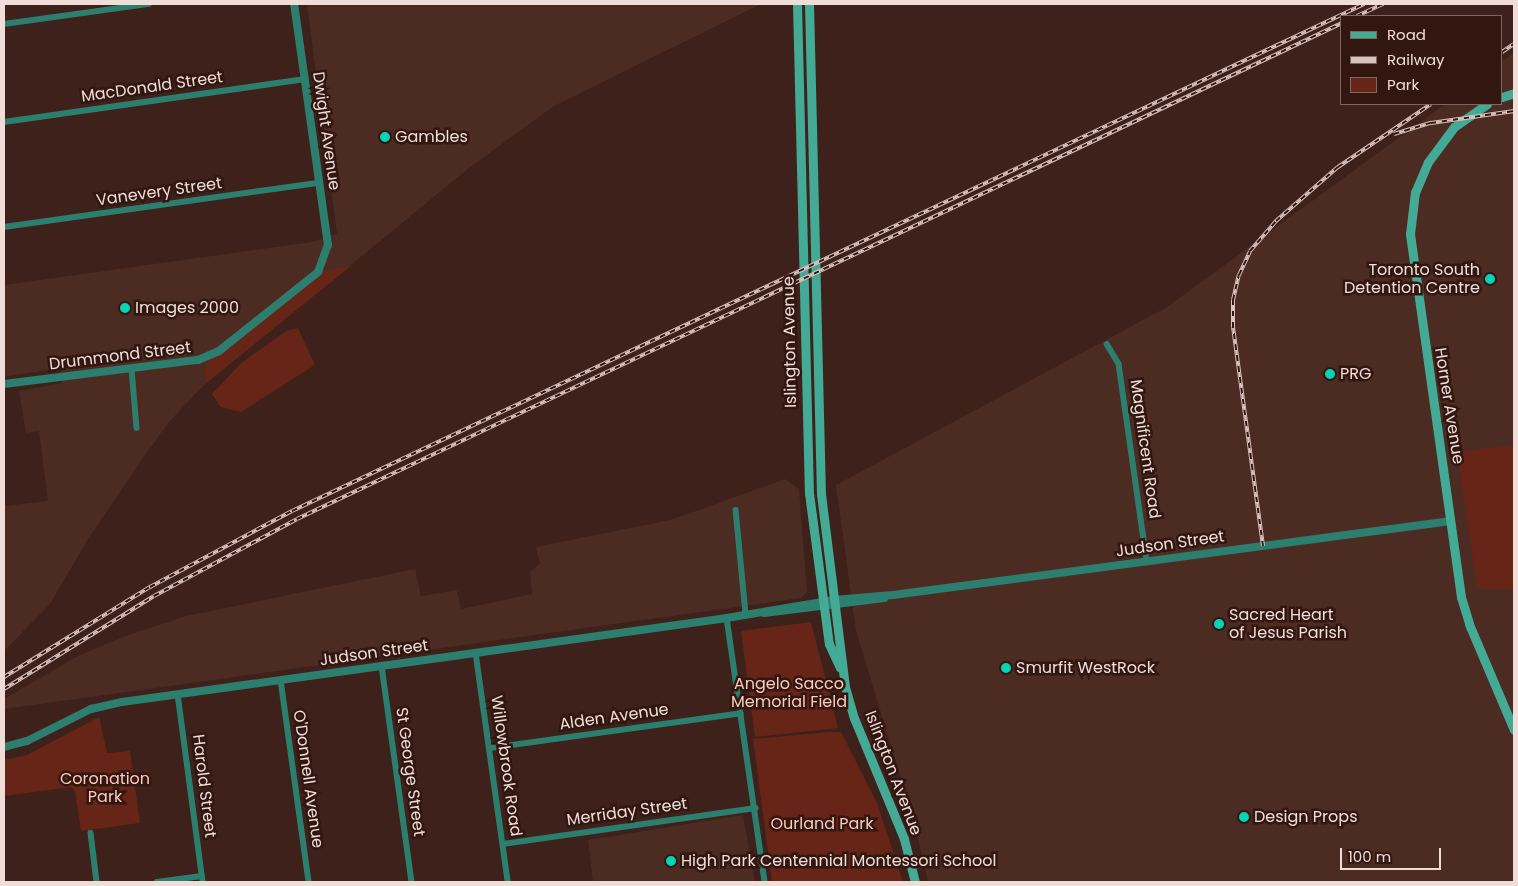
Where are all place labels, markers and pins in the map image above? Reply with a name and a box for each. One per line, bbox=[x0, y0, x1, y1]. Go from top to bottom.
place label: Gambles bbox=[395, 127, 468, 147]
marker: Gambles bbox=[379, 131, 391, 143]
place label: Toronto South Detention Centre bbox=[1344, 260, 1480, 298]
marker: Toronto South Detention Centre bbox=[1484, 273, 1496, 285]
place label: Images 2000 bbox=[135, 298, 239, 318]
marker: Images 2000 bbox=[119, 302, 131, 314]
place label: PRG bbox=[1340, 364, 1371, 384]
marker: PRG bbox=[1324, 368, 1336, 380]
place label: Sacred Heart of Jesus Parish bbox=[1229, 605, 1347, 643]
marker: Sacred Heart of Jesus Parish bbox=[1213, 618, 1225, 630]
place label: Smurfit WestRock bbox=[1016, 658, 1155, 678]
marker: Smurfit WestRock bbox=[1000, 662, 1012, 674]
place label: Design Props bbox=[1254, 807, 1357, 827]
marker: Design Props bbox=[1238, 811, 1250, 823]
place label: High Park Centennial Montessori School bbox=[681, 851, 996, 871]
marker: High Park Centennial Montessori School bbox=[665, 855, 677, 867]

